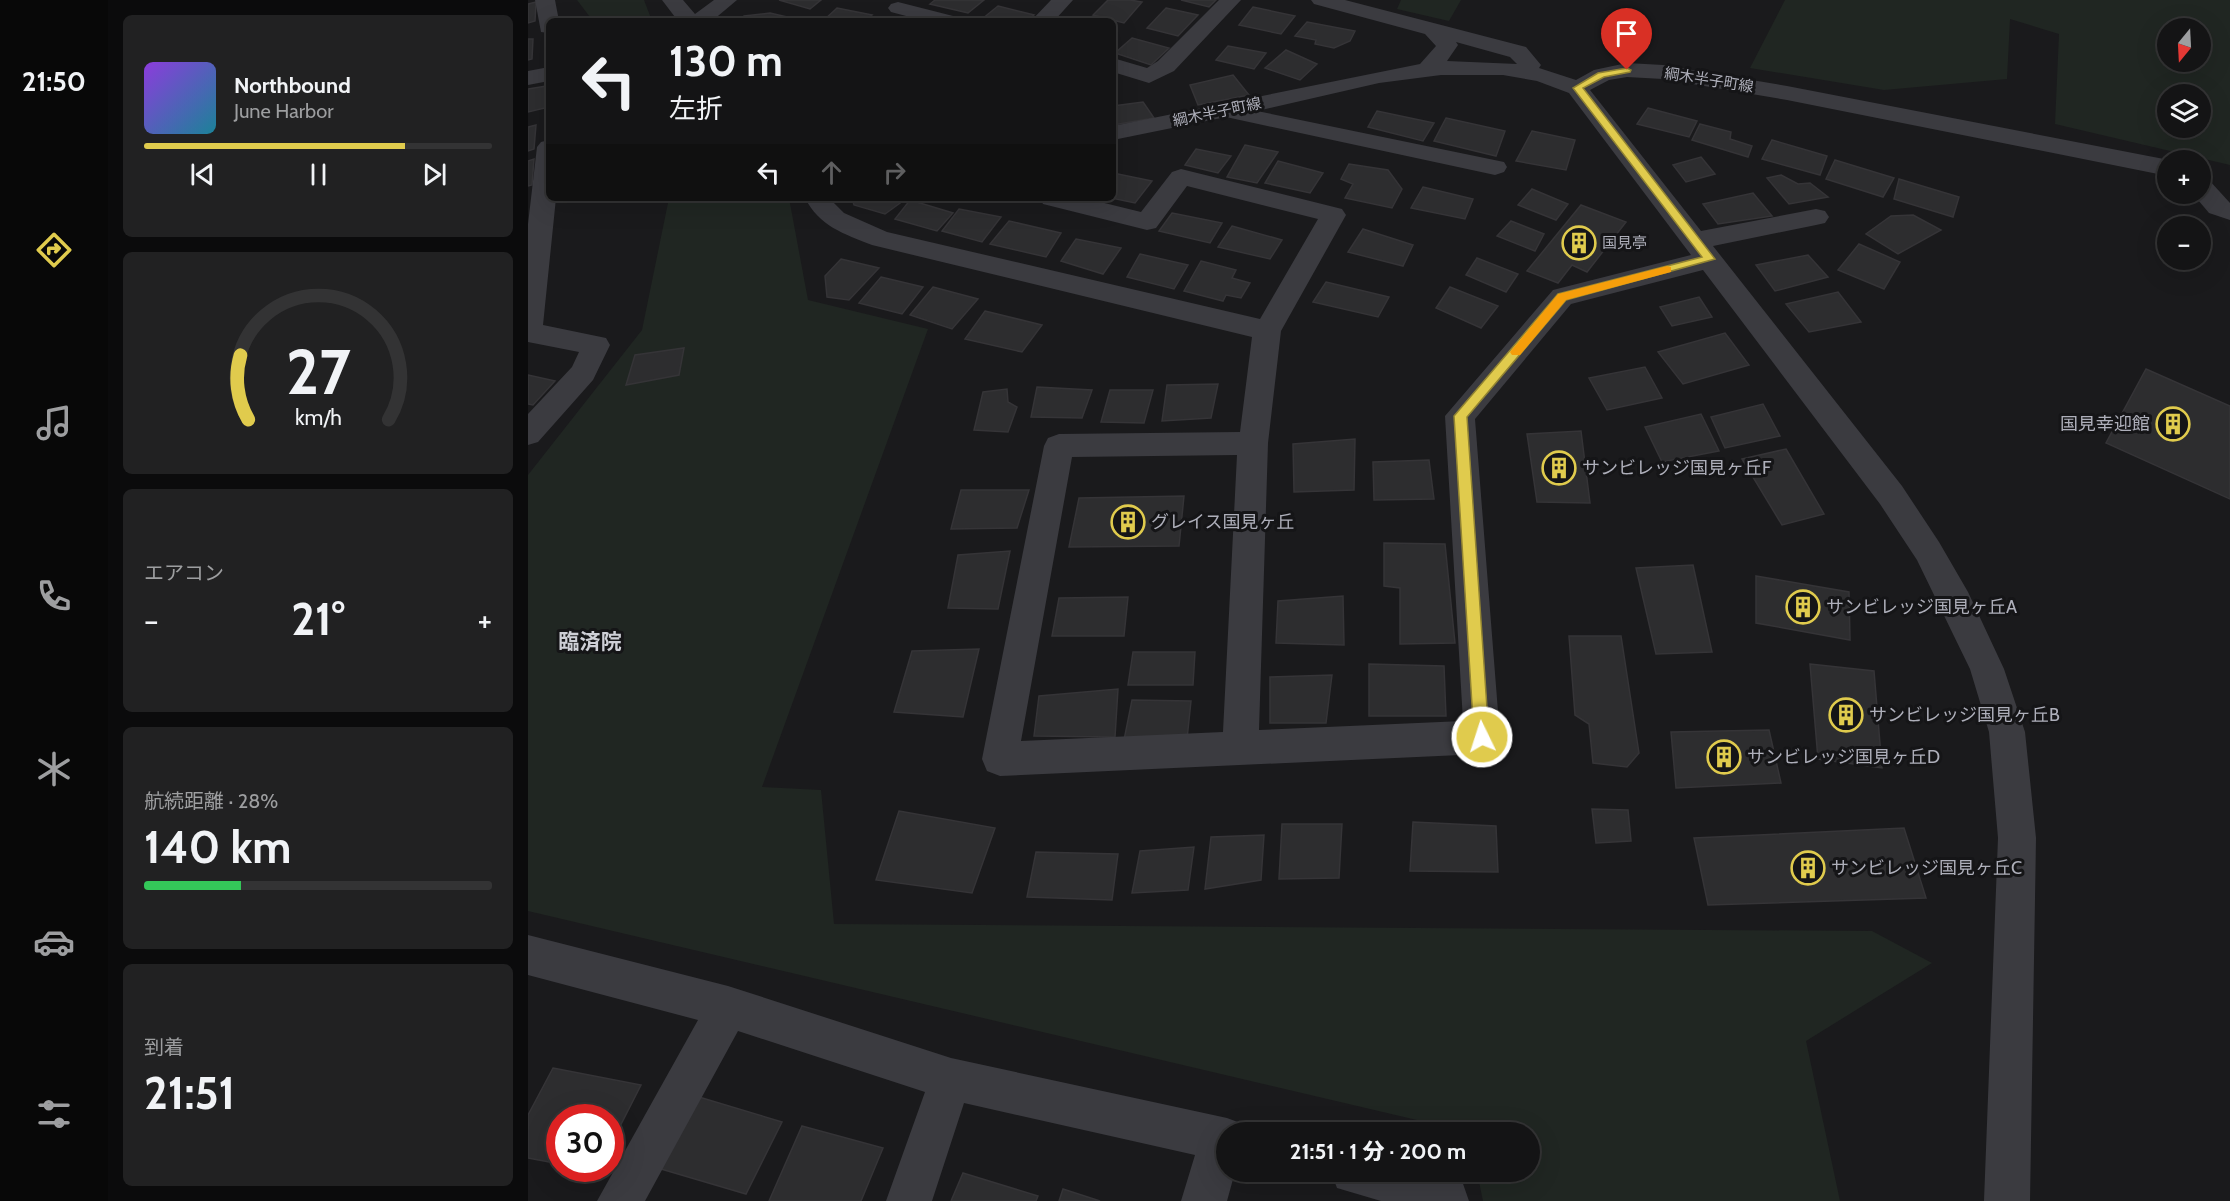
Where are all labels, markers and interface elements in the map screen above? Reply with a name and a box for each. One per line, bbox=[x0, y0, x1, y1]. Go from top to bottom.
pin bbox=[1601, 8, 1652, 70]
icon: arrive bbox=[1610, 17, 1643, 50]
north arrow bbox=[2157, 18, 2211, 72]
map controls bbox=[2157, 18, 2211, 270]
text: 130 m bbox=[669, 35, 783, 87]
icon: left bbox=[570, 42, 648, 120]
street label: 綱木半子町線 bbox=[1663, 64, 1755, 96]
text: 21:50 bbox=[22, 65, 86, 98]
text: Northbound bbox=[234, 72, 351, 99]
button: layers bbox=[2157, 84, 2211, 138]
text: 左折 bbox=[669, 92, 723, 125]
street label: 綱木半子町線 bbox=[1171, 94, 1263, 130]
text: June Harbor bbox=[234, 99, 334, 123]
button: + bbox=[2157, 150, 2211, 204]
icon: left bbox=[752, 156, 785, 189]
icon: ahead bbox=[815, 156, 848, 189]
icon: right bbox=[878, 156, 911, 189]
icon: previous bbox=[186, 158, 219, 191]
icon: pause bbox=[302, 158, 335, 191]
icon: next bbox=[418, 158, 451, 191]
button: − bbox=[2157, 216, 2211, 270]
building icon: 国見亭 bbox=[1561, 225, 1597, 261]
icon: directions bbox=[33, 229, 75, 271]
place label: 国見亭 bbox=[1602, 234, 1647, 252]
text: 27 bbox=[286, 334, 351, 410]
icon: music bbox=[33, 402, 75, 444]
text: km/h bbox=[295, 405, 341, 431]
building icon: 国見幸迎館 bbox=[2155, 406, 2191, 442]
place label: 国見幸迎館 bbox=[2060, 413, 2150, 435]
building icon: サンビレッジ国見ヶ丘F bbox=[1541, 450, 1577, 486]
place label: サンビレッジ国見ヶ丘F bbox=[1582, 457, 1772, 479]
building icon: グレイス国見ヶ丘 bbox=[1110, 504, 1146, 540]
place label: グレイス国見ヶ丘 bbox=[1151, 511, 1294, 533]
text: エアコン bbox=[144, 561, 224, 585]
icon: phone bbox=[33, 575, 75, 617]
building icon: サンビレッジ国見ヶ丘A bbox=[1785, 589, 1821, 625]
text: 21° bbox=[291, 592, 345, 646]
place label: サンビレッジ国見ヶ丘A bbox=[1826, 596, 2017, 618]
text: − bbox=[144, 600, 159, 640]
text: + bbox=[477, 600, 492, 640]
district label: 臨済院 bbox=[559, 629, 622, 654]
building icon: サンビレッジ国見ヶ丘B bbox=[1828, 697, 1864, 733]
place label: サンビレッジ国見ヶ丘B bbox=[1869, 704, 2060, 726]
position arrow bbox=[1450, 705, 1514, 769]
building icon: サンビレッジ国見ヶ丘D bbox=[1706, 739, 1742, 775]
place label: サンビレッジ国見ヶ丘D bbox=[1747, 746, 1940, 768]
icon: climate bbox=[33, 748, 75, 790]
text: 航続距離 · 28% bbox=[144, 789, 278, 813]
text: 140 km bbox=[144, 820, 291, 874]
building icon: サンビレッジ国見ヶ丘C bbox=[1790, 850, 1826, 886]
place label: サンビレッジ国見ヶ丘C bbox=[1831, 857, 2022, 879]
icon: car bbox=[33, 921, 75, 963]
text: 到着 bbox=[144, 1035, 184, 1059]
text: 21:51 bbox=[144, 1066, 235, 1120]
icon: filters bbox=[33, 1093, 75, 1135]
speed limit sign: 30 bbox=[546, 1104, 624, 1182]
text: 21:51 · 1 分 · 200 m bbox=[1290, 1138, 1466, 1165]

